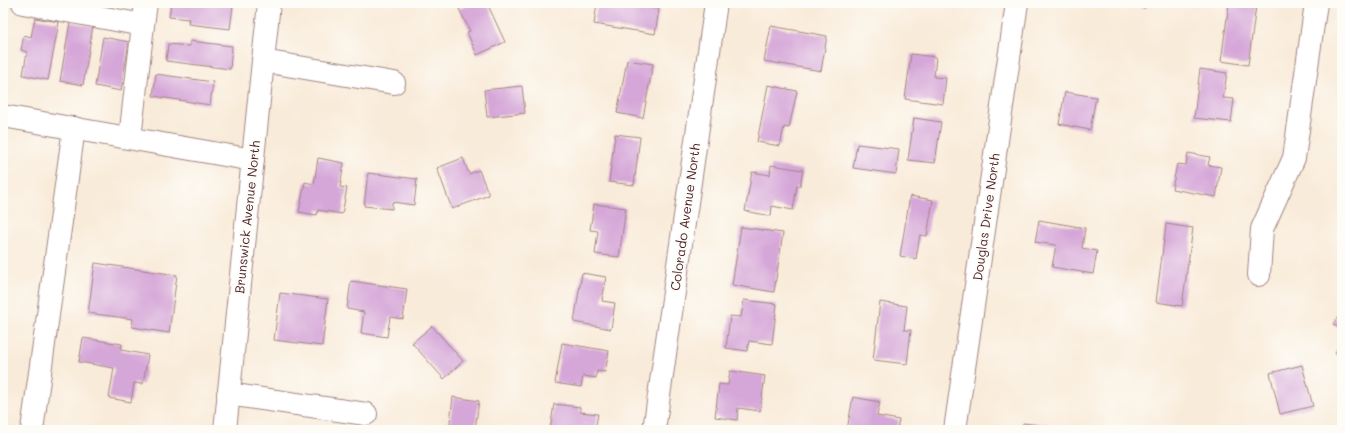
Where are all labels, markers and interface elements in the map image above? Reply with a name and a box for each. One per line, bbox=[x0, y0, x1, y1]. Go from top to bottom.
street label: Brunswick Avenue North bbox=[230, 139, 263, 294]
street label: Colorado Avenue North bbox=[666, 142, 703, 292]
street label: Douglas Drive North bbox=[968, 152, 1003, 282]

